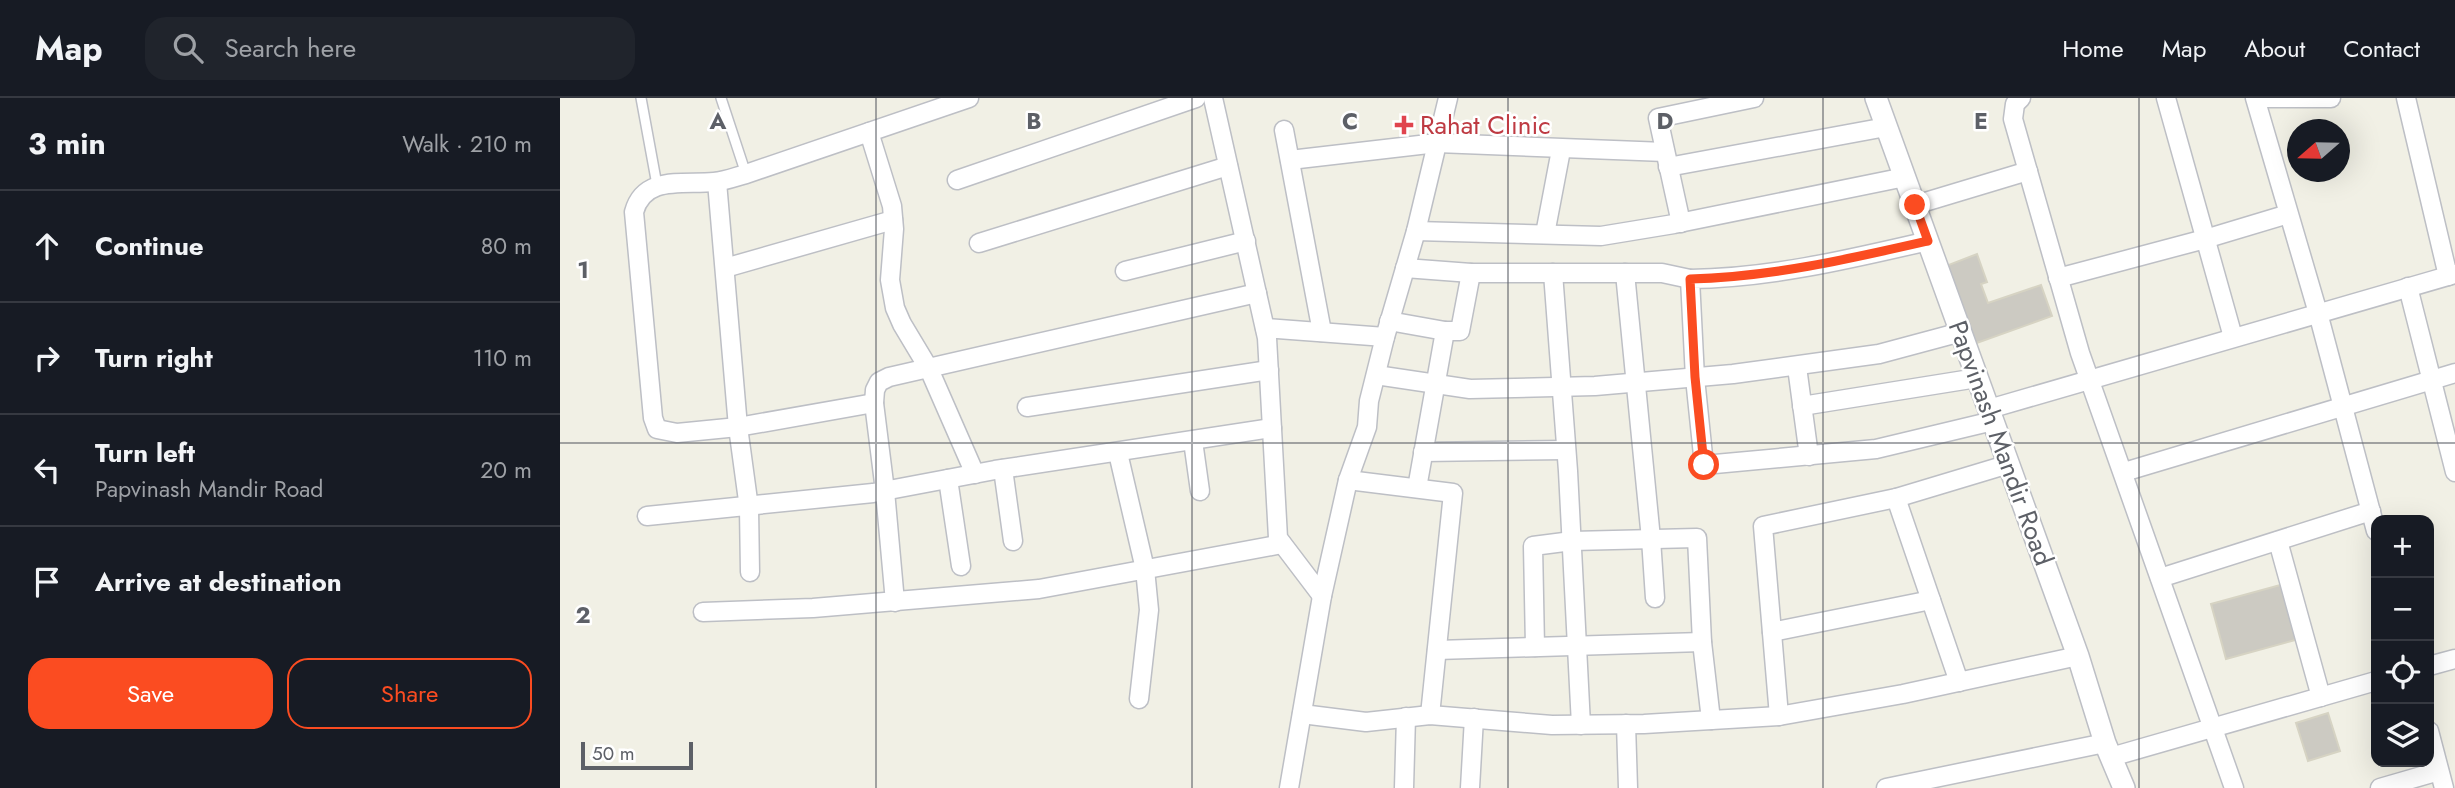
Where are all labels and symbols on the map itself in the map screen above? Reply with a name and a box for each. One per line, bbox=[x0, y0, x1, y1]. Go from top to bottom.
text: A bbox=[709, 104, 727, 138]
text: B bbox=[1026, 104, 1042, 138]
text: C bbox=[1342, 104, 1358, 138]
text: D bbox=[1657, 104, 1674, 138]
text: E bbox=[1974, 104, 1988, 138]
place label: Rahat Clinic bbox=[1420, 106, 1551, 144]
marker: Rahat Clinic bbox=[1394, 115, 1414, 135]
north arrow bbox=[2287, 119, 2350, 182]
route end bbox=[1899, 189, 1930, 220]
text: 1 bbox=[577, 253, 589, 287]
street label: Papvinash Mandir Road bbox=[1939, 315, 2063, 571]
route start bbox=[1688, 449, 1719, 480]
text: 2 bbox=[575, 598, 591, 632]
scale bar bbox=[581, 739, 693, 771]

